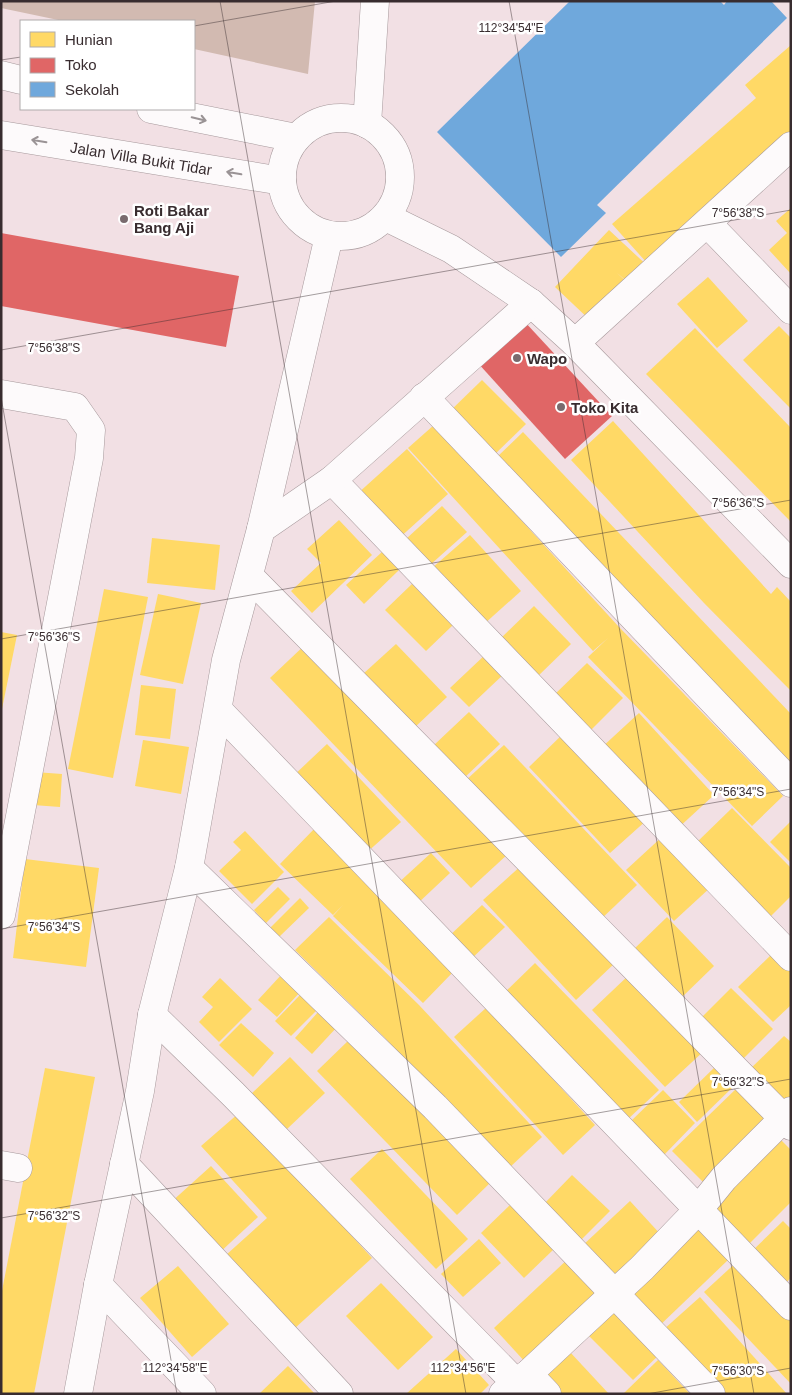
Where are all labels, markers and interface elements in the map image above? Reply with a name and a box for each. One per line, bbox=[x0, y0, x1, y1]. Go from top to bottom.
legend bbox=[20, 20, 195, 110]
text: 112°34'54"E bbox=[478, 21, 544, 35]
text: Hunian bbox=[65, 31, 113, 48]
text: Toko bbox=[65, 56, 97, 73]
text: Sekolah bbox=[65, 81, 119, 98]
one-way arrow bbox=[191, 115, 207, 124]
one-way arrow bbox=[31, 136, 47, 146]
street label: Jalan Villa Bukit Tidar bbox=[69, 138, 213, 178]
one-way arrow bbox=[226, 167, 242, 177]
place label: Roti Bakar Bang Aji bbox=[134, 202, 209, 236]
text: 7°56'38"S bbox=[712, 206, 764, 220]
marker: Roti Bakar Bang Aji bbox=[118, 213, 130, 225]
text: 7°56'38"S bbox=[28, 341, 80, 355]
place label: Wapo bbox=[527, 350, 567, 367]
marker: Wapo bbox=[511, 352, 523, 364]
place label: Toko Kita bbox=[571, 399, 639, 416]
marker: Toko Kita bbox=[555, 401, 567, 413]
text: 7°56'36"S bbox=[712, 496, 764, 510]
text: 7°56'36"S bbox=[28, 630, 80, 644]
text: 7°56'34"S bbox=[712, 785, 764, 799]
text: 7°56'34"S bbox=[28, 920, 80, 934]
text: 7°56'32"S bbox=[712, 1075, 764, 1089]
text: 7°56'32"S bbox=[28, 1209, 80, 1223]
text: 112°34'58"E bbox=[142, 1361, 208, 1375]
text: 112°34'56"E bbox=[430, 1361, 496, 1375]
text: 7°56'30"S bbox=[712, 1364, 764, 1378]

